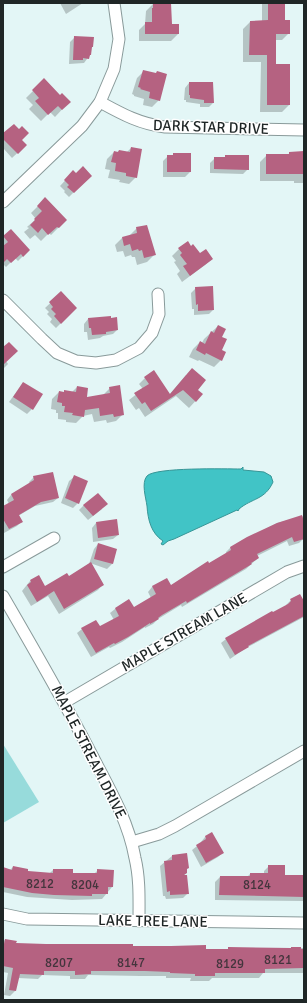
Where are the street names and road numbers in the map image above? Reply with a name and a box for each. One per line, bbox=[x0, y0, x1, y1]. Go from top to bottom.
street label: DARK STAR DRIVE bbox=[153, 116, 269, 138]
street label: MAPLE STREAM LANE bbox=[118, 589, 250, 675]
street label: MAPLE STREAM DRIVE bbox=[48, 682, 130, 822]
street label: LAKE TREE LANE bbox=[98, 911, 208, 931]

